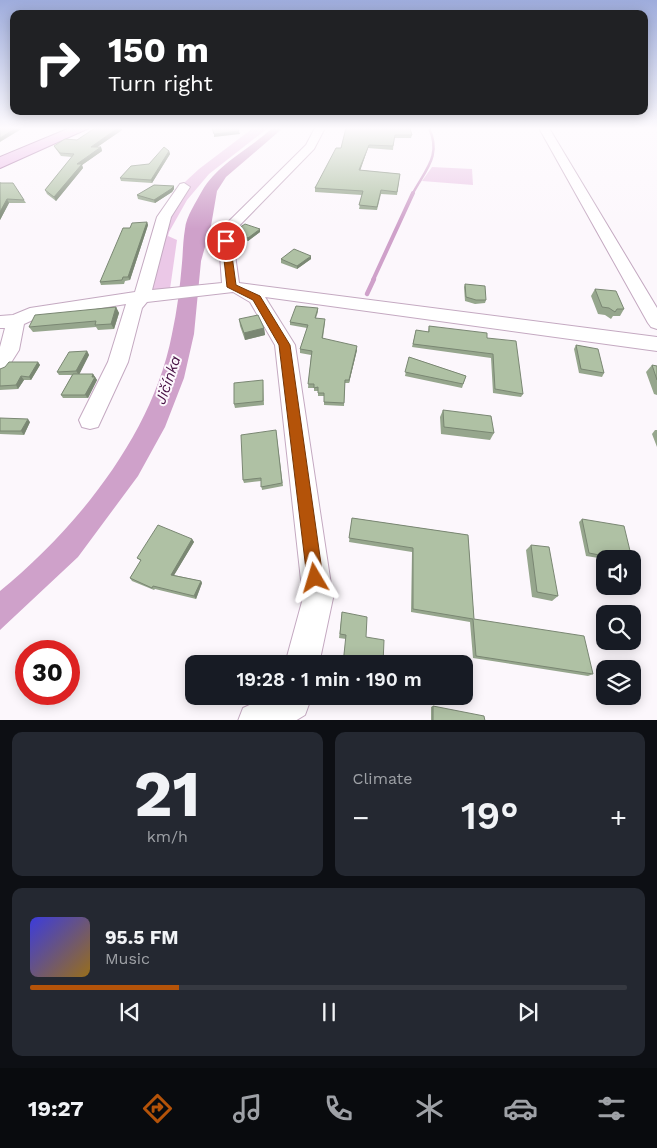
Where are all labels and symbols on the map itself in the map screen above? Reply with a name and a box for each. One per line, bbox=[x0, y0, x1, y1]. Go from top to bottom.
pin bbox=[205, 220, 247, 262]
water label: Jičínka bbox=[151, 353, 185, 407]
position arrow bbox=[288, 551, 340, 603]
speed limit sign: 30 bbox=[15, 640, 80, 705]

